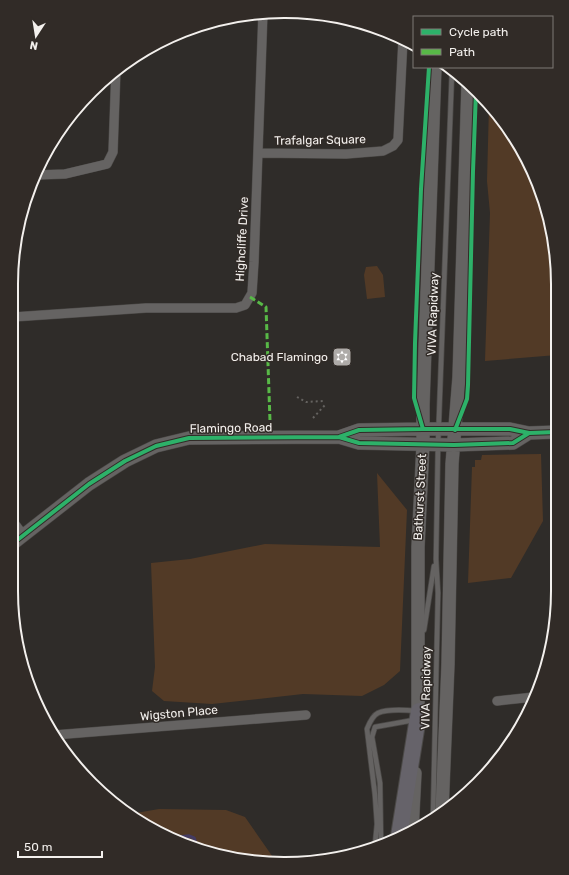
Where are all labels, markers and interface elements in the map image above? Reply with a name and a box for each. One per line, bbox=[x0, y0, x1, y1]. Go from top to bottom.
north arrow bbox=[16, 16, 56, 56]
legend bbox=[413, 16, 553, 68]
text: Cycle path bbox=[449, 25, 508, 39]
text: N bbox=[29, 38, 39, 52]
text: Path bbox=[449, 45, 475, 59]
street label: Trafalgar Square bbox=[274, 132, 366, 148]
street label: Highcliffe Drive bbox=[233, 196, 251, 282]
street label: VIVA Rapidway bbox=[425, 272, 441, 356]
synagogue icon: Chabad Flamingo bbox=[331, 346, 353, 368]
place label: Chabad Flamingo bbox=[231, 350, 328, 364]
street label: Flamingo Road bbox=[189, 420, 273, 436]
street label: Bathurst Street bbox=[411, 453, 429, 541]
street label: VIVA Rapidway bbox=[418, 646, 434, 730]
street label: Wigston Place bbox=[139, 703, 219, 723]
scale bar bbox=[18, 833, 102, 859]
text: 50 m bbox=[24, 840, 52, 854]

